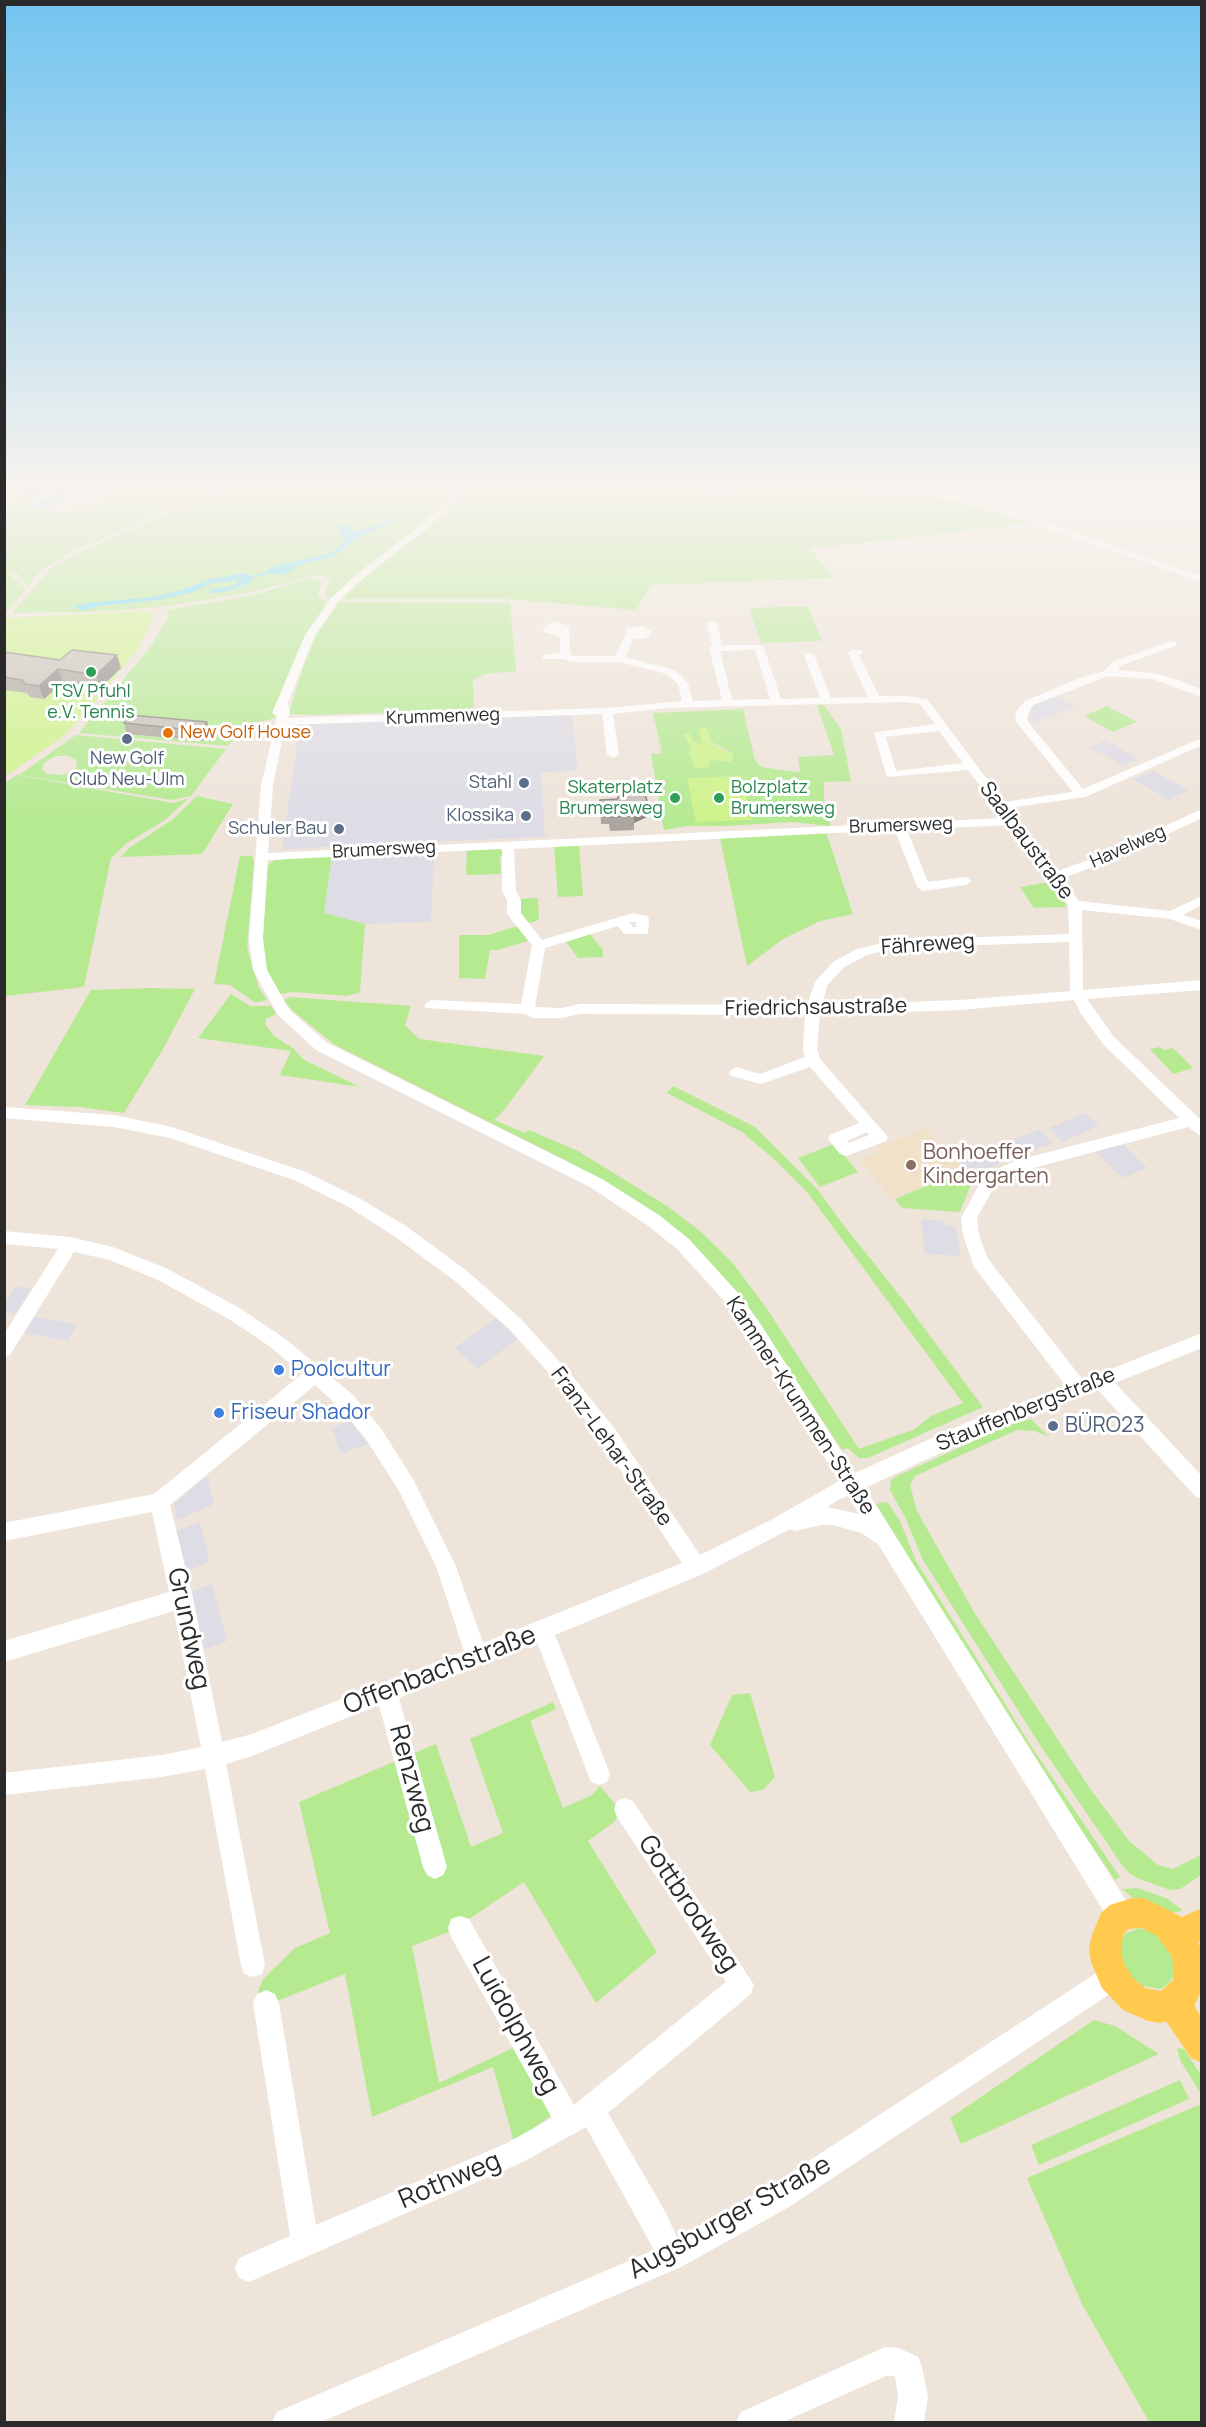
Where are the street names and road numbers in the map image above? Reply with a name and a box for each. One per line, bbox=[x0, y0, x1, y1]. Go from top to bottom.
street label: Krummenweg bbox=[386, 704, 500, 730]
street label: Saalbaustraße bbox=[974, 777, 1078, 905]
street label: Brumersweg bbox=[849, 813, 953, 839]
street label: Havelweg bbox=[1087, 821, 1169, 873]
street label: Brumersweg bbox=[332, 836, 436, 864]
street label: Fähreweg bbox=[880, 929, 976, 961]
street label: Friedrichsaustraße bbox=[724, 994, 908, 1022]
street label: Kammer-Krummen-Straße bbox=[720, 1292, 880, 1520]
street label: Franz-Lehar-Straße bbox=[545, 1363, 677, 1531]
street label: Stauffenbergstraße bbox=[933, 1363, 1119, 1457]
street label: Grundweg bbox=[160, 1565, 216, 1693]
street label: Offenbachstraße bbox=[339, 1620, 541, 1722]
street label: Renzweg bbox=[382, 1722, 440, 1836]
street label: Gottbrodweg bbox=[631, 1830, 745, 1978]
street label: Luidolphweg bbox=[464, 1952, 566, 2100]
street label: Rothweg bbox=[394, 2146, 506, 2216]
street label: Augsburger Straße bbox=[623, 2149, 837, 2287]

